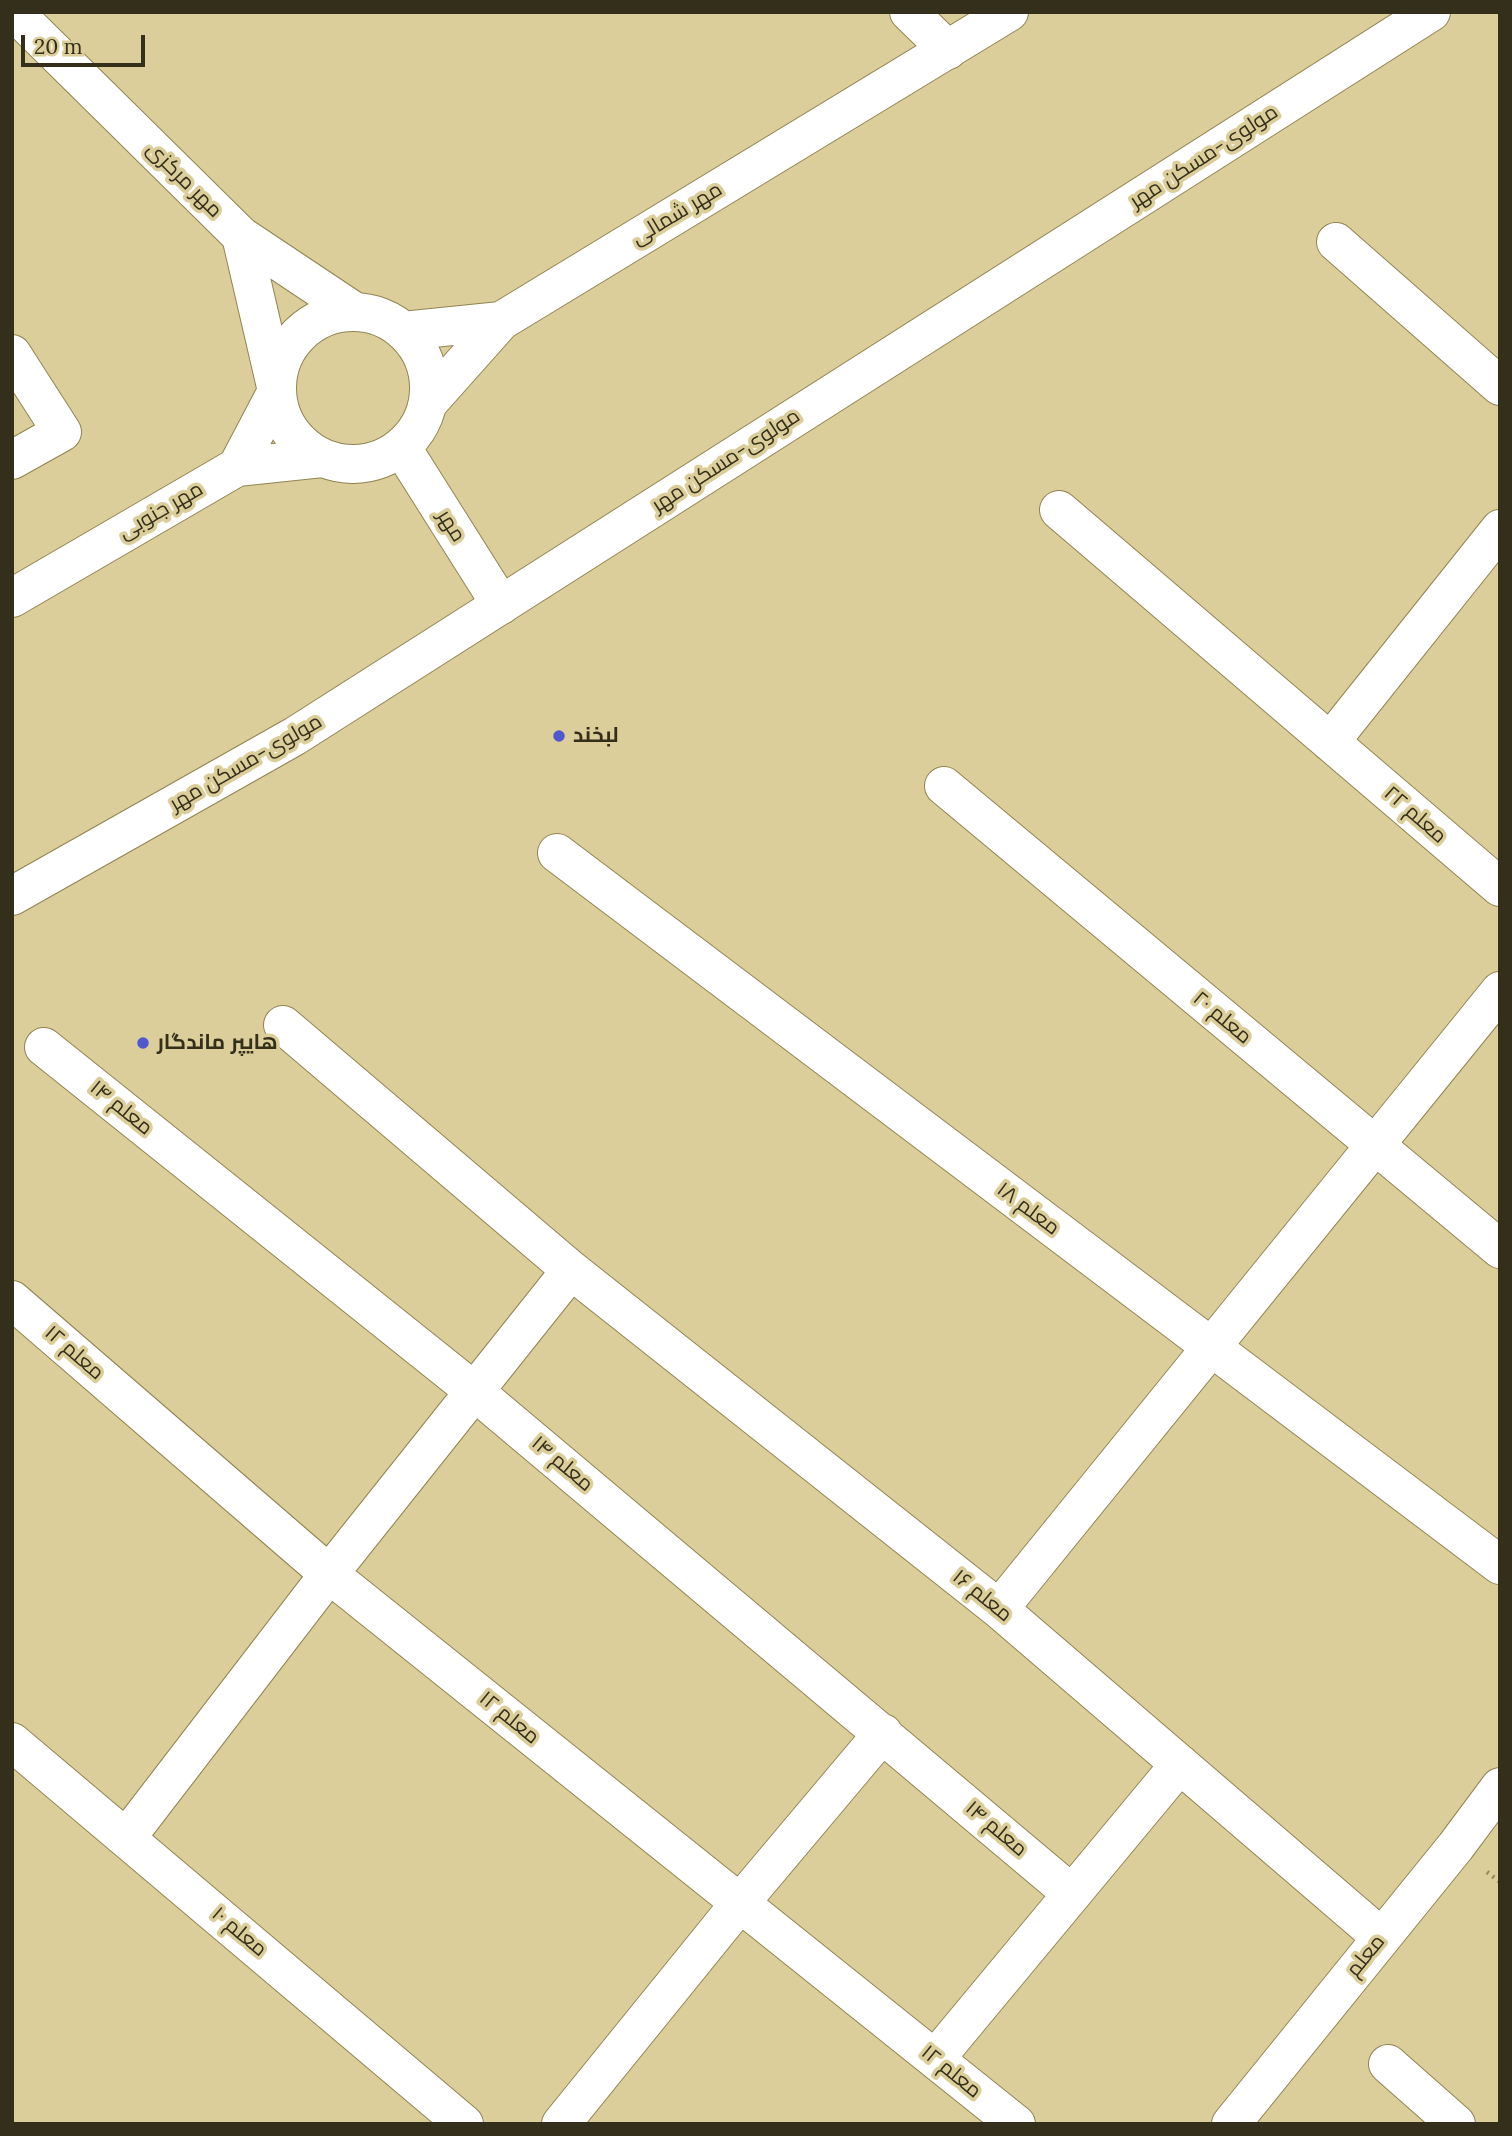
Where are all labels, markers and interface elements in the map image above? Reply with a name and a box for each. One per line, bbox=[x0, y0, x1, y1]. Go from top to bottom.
scale bar bbox=[24, 21, 149, 65]
text: 20 m bbox=[34, 33, 83, 60]
street label: مولوی-مسکن مهر bbox=[1125, 100, 1283, 214]
street label: مهر مرکزی bbox=[141, 137, 227, 223]
street label: مهر شمالی bbox=[627, 177, 727, 251]
street label: مولوی-مسکن مهر bbox=[647, 404, 805, 518]
street label: مهر جنوبی bbox=[114, 477, 208, 545]
street label: مهر bbox=[431, 505, 471, 547]
street label: مولوی-مسکن مهر bbox=[165, 709, 327, 817]
place label: لبخند bbox=[573, 723, 619, 749]
marker: لبخند bbox=[551, 728, 567, 744]
street label: معلم ۲۲ bbox=[1379, 781, 1451, 849]
street label: معلم ۲۰ bbox=[1187, 986, 1257, 1050]
place label: هایپر ماندگار bbox=[157, 1030, 278, 1056]
marker: هایپر ماندگار bbox=[135, 1035, 151, 1051]
street label: معلم ۱۴ bbox=[85, 1075, 157, 1141]
street label: معلم ۱۸ bbox=[992, 1177, 1064, 1241]
street label: معلم ۱۲ bbox=[39, 1320, 109, 1386]
street label: معلم ۱۴ bbox=[526, 1431, 598, 1497]
street label: معلم ۱۶ bbox=[947, 1564, 1017, 1628]
street label: معلم ۱۲ bbox=[474, 1686, 544, 1750]
street label: معلم ۱۴ bbox=[960, 1796, 1032, 1862]
street label: معلم ۱۰ bbox=[206, 1902, 272, 1962]
street label: معلم bbox=[1341, 1930, 1391, 1982]
street label: معلم ۱۲ bbox=[916, 2040, 986, 2104]

